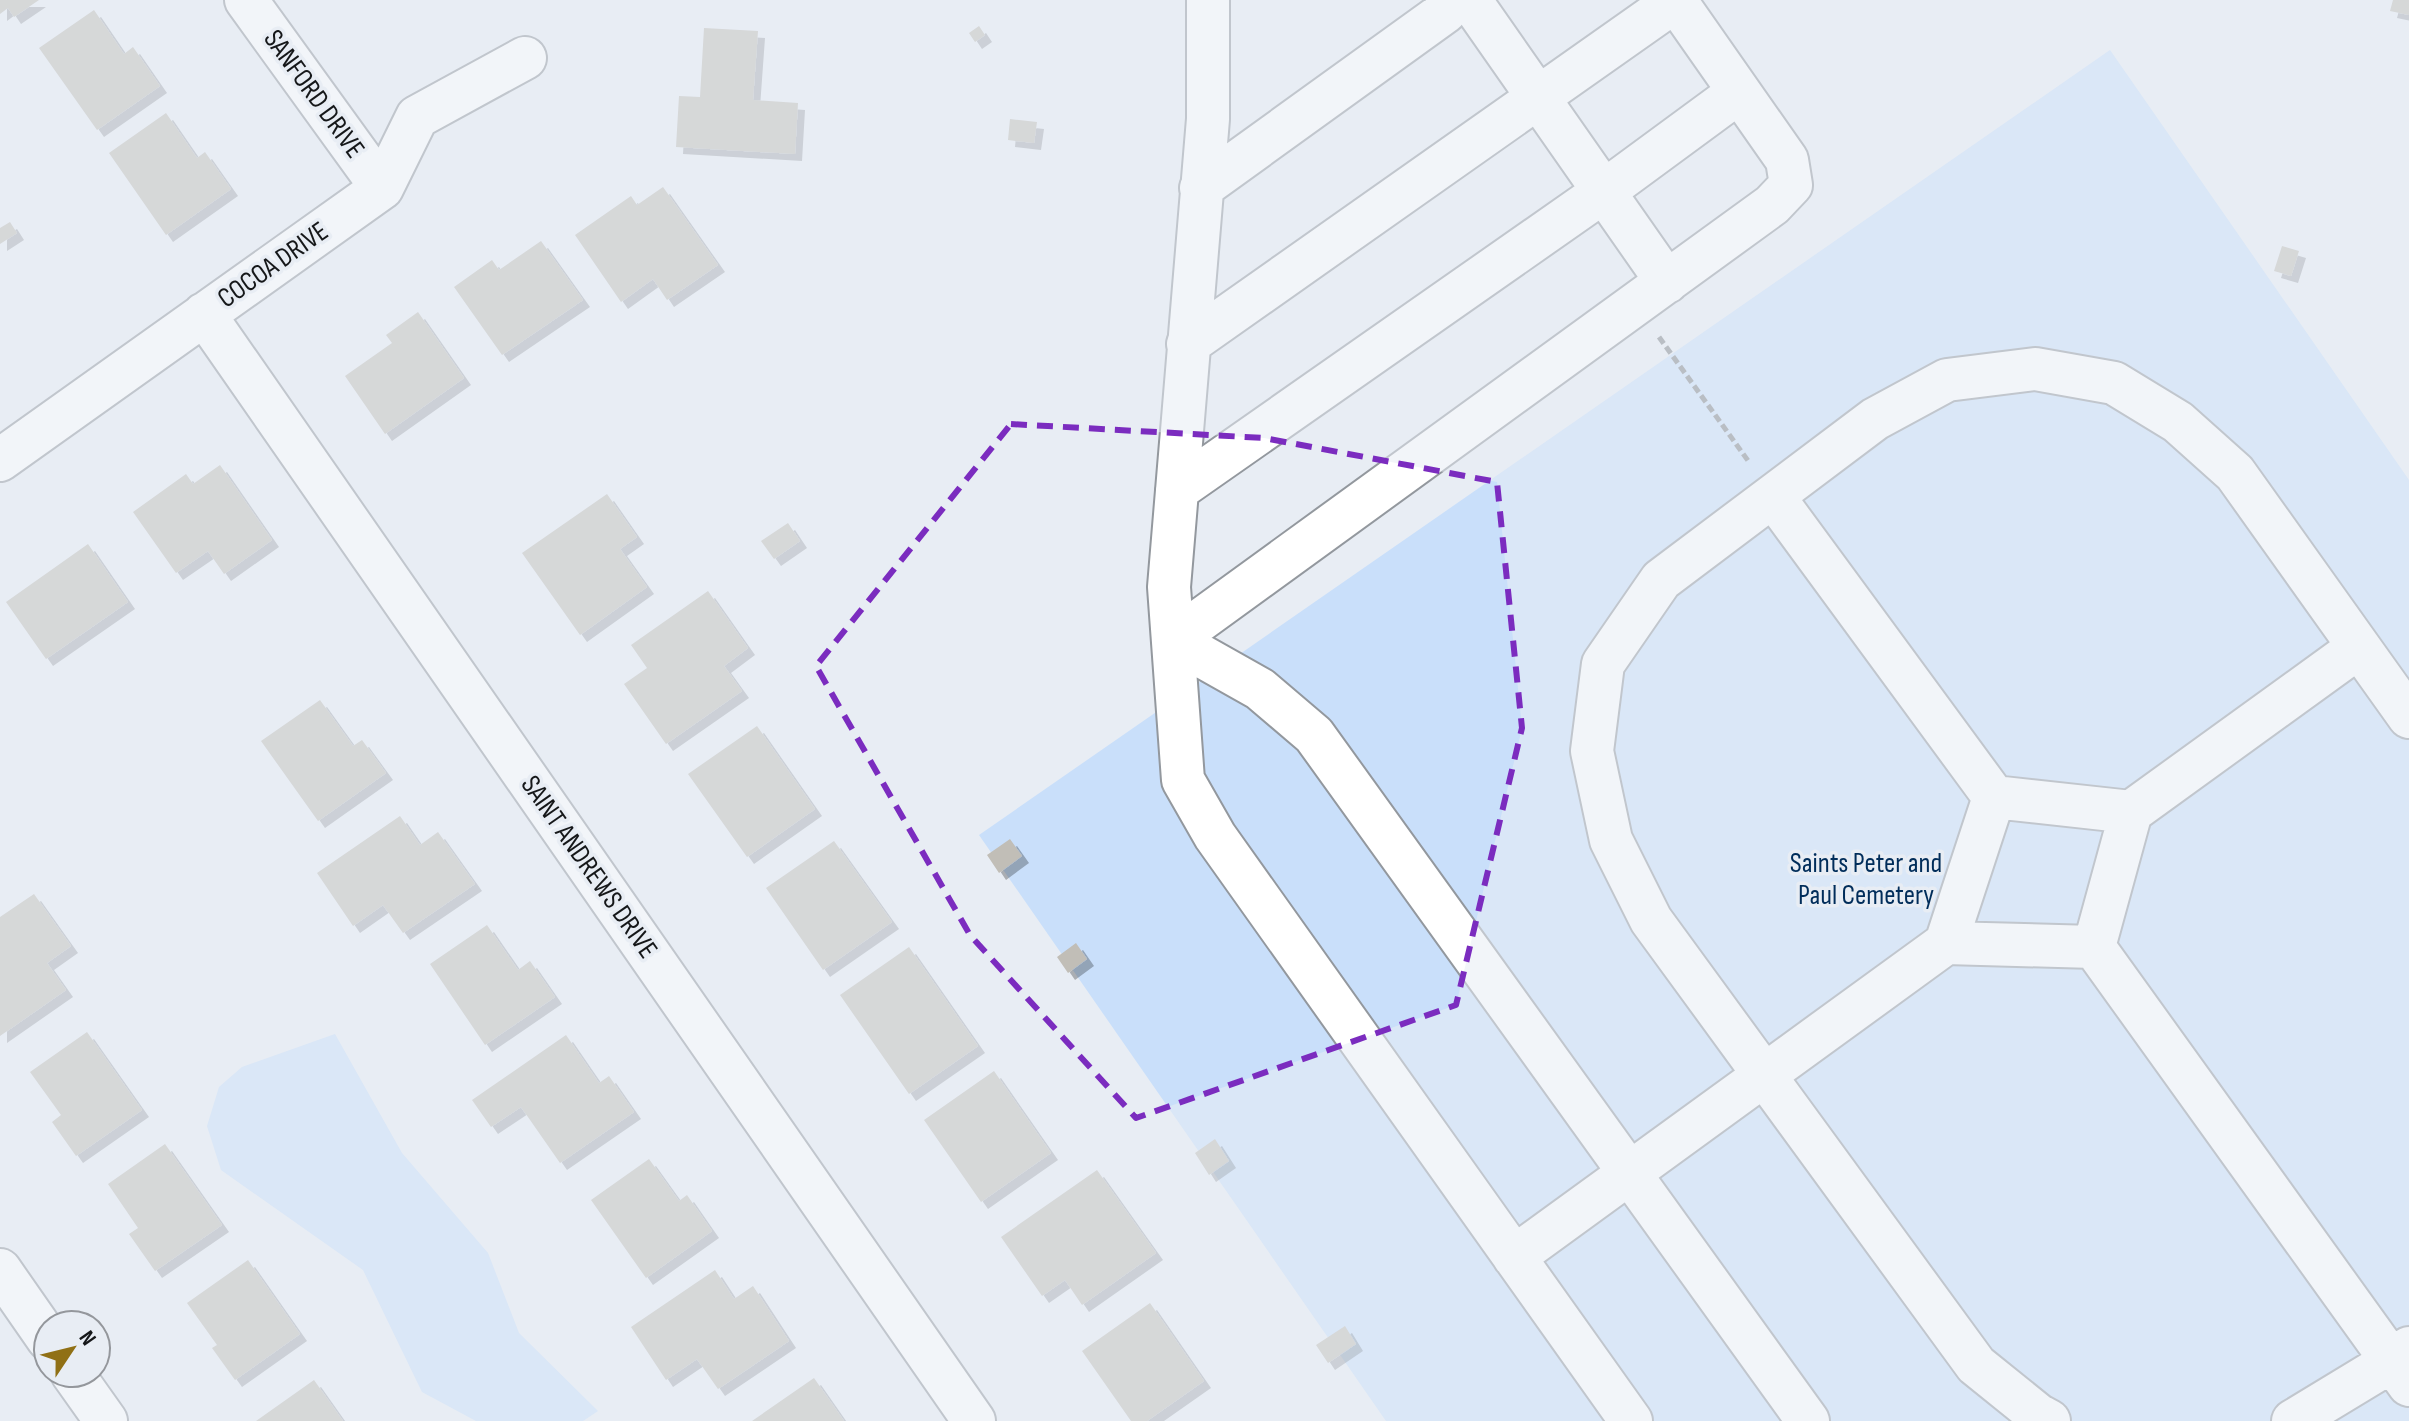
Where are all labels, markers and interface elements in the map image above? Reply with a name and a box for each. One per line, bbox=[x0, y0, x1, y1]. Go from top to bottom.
street label: SANFORD DRIVE bbox=[256, 23, 372, 165]
street label: COCOA DRIVE bbox=[211, 215, 335, 315]
street label: SAINT ANDREWS DRIVE bbox=[514, 769, 664, 965]
park label: Saints Peter and Paul Cemetery bbox=[1790, 847, 1942, 912]
north arrow bbox=[32, 1309, 112, 1389]
text: N bbox=[73, 1326, 102, 1351]

